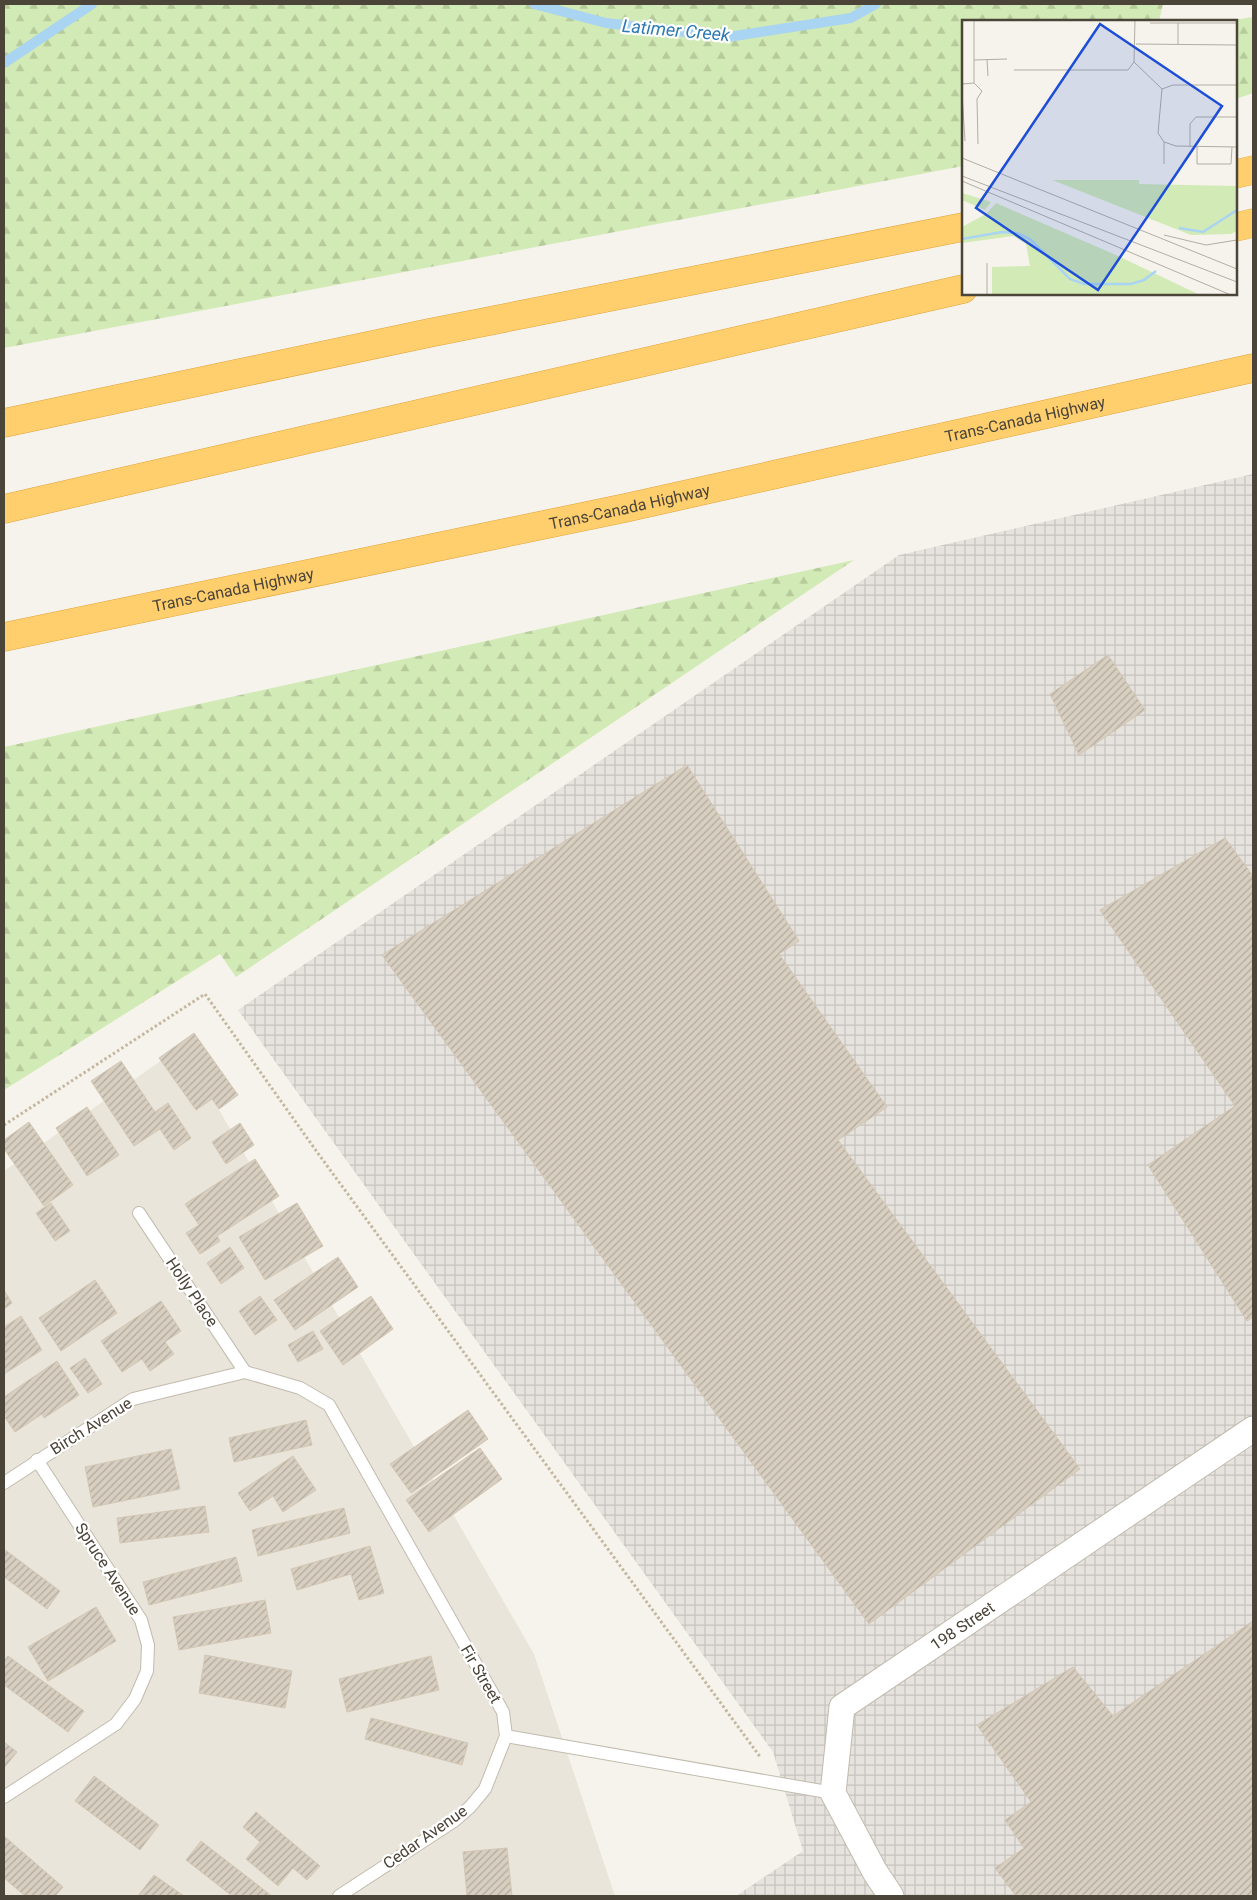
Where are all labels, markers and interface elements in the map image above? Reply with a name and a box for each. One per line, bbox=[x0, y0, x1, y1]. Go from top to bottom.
water label: Latimer Creek bbox=[621, 15, 732, 45]
inset map bbox=[962, 20, 1237, 295]
street label: Trans-Canada Highway bbox=[943, 392, 1107, 446]
street label: Trans-Canada Highway bbox=[547, 480, 712, 533]
street label: Trans-Canada Highway bbox=[151, 563, 316, 615]
street label: Holly Place bbox=[162, 1254, 222, 1330]
street label: Birch Avenue bbox=[47, 1393, 135, 1459]
street label: Spruce Avenue bbox=[71, 1519, 145, 1619]
street label: 198 Street bbox=[927, 1597, 998, 1654]
street label: Fir Street bbox=[457, 1641, 505, 1707]
street label: Cedar Avenue bbox=[379, 1801, 471, 1873]

